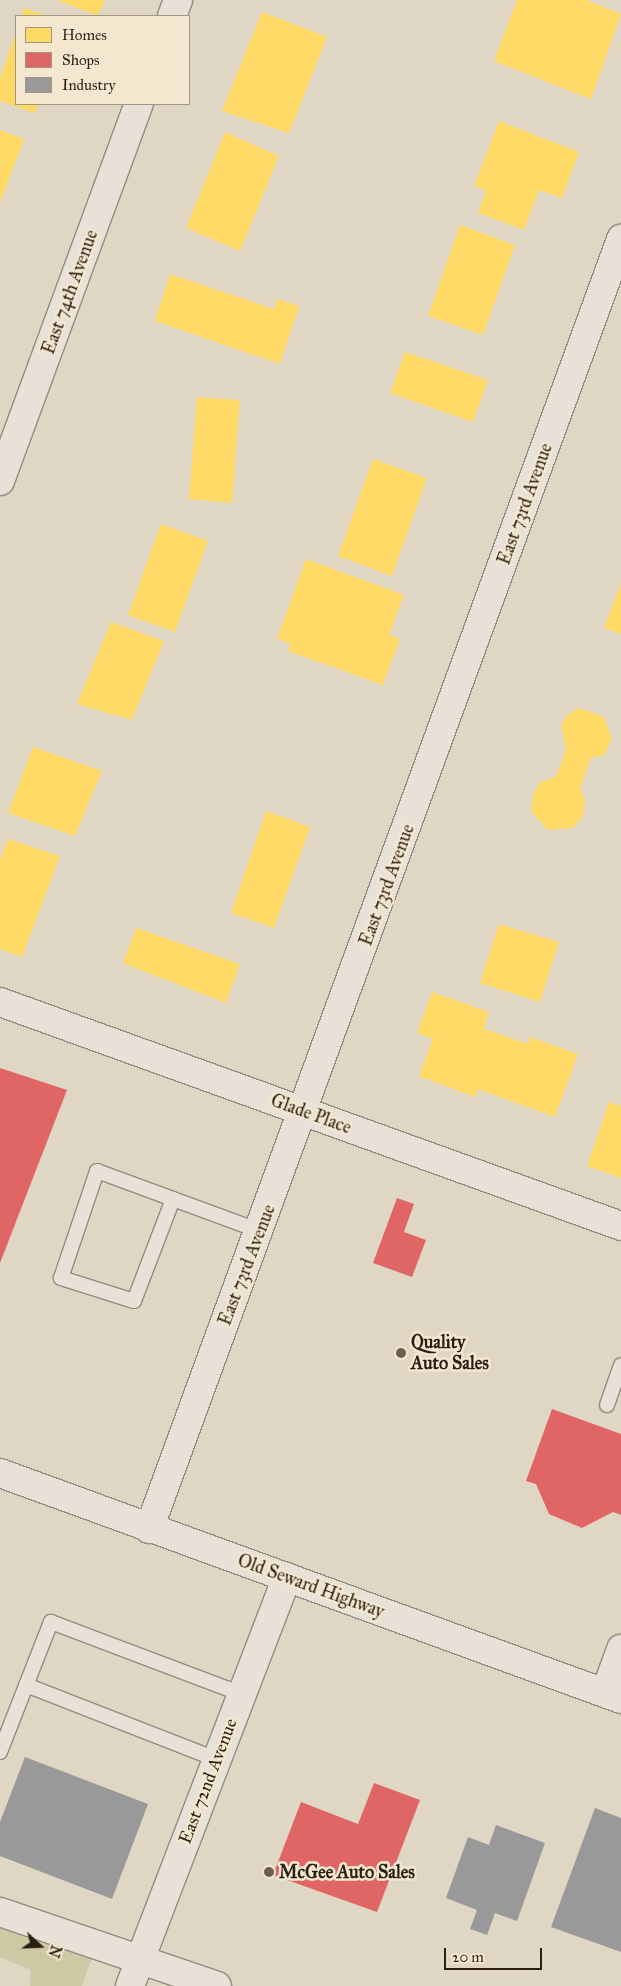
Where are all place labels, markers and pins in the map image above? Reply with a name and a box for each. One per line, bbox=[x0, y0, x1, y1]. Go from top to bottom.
place label: Quality Auto Sales bbox=[411, 1332, 489, 1375]
marker: Quality Auto Sales bbox=[395, 1347, 407, 1359]
place label: McGee Auto Sales bbox=[279, 1861, 415, 1883]
marker: McGee Auto Sales bbox=[263, 1866, 275, 1878]

